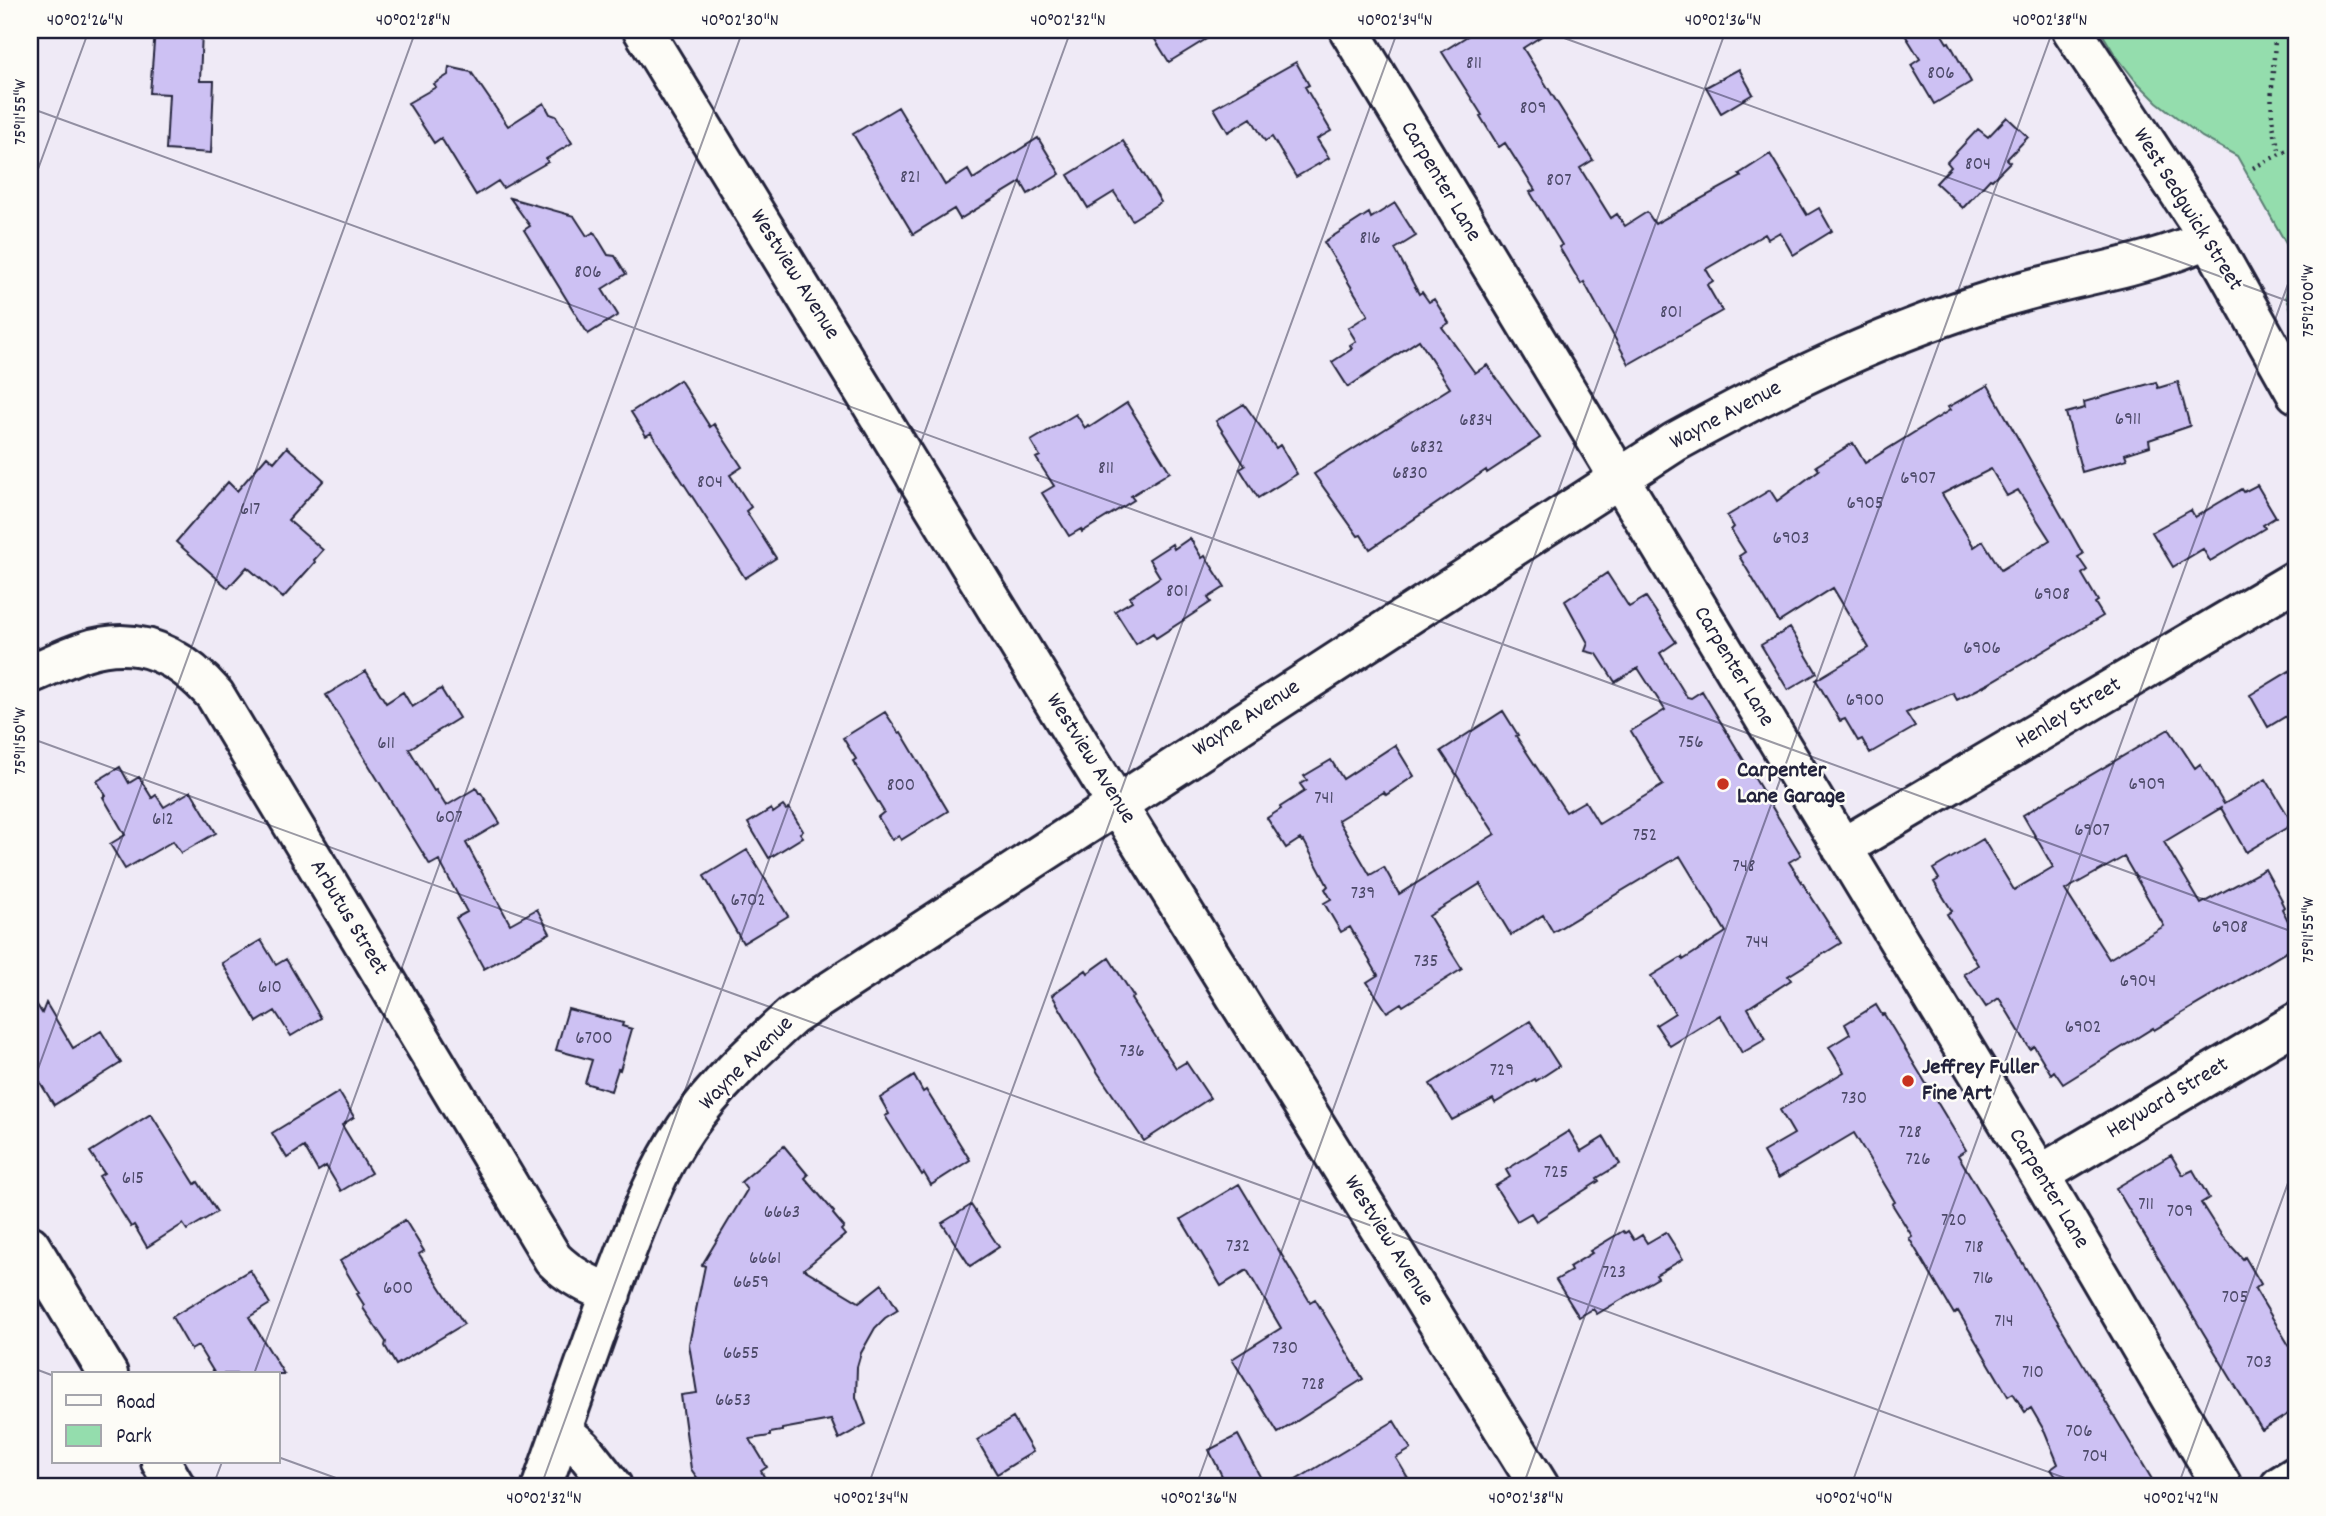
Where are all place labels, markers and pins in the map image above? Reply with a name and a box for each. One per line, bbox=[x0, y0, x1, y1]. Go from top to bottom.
place label: Carpenter Lane Garage bbox=[1737, 755, 1845, 814]
marker: Carpenter Lane Garage bbox=[1715, 776, 1731, 792]
place label: Jeffrey Fuller Fine Art bbox=[1922, 1052, 2040, 1111]
marker: Jeffrey Fuller Fine Art bbox=[1900, 1073, 1916, 1089]

